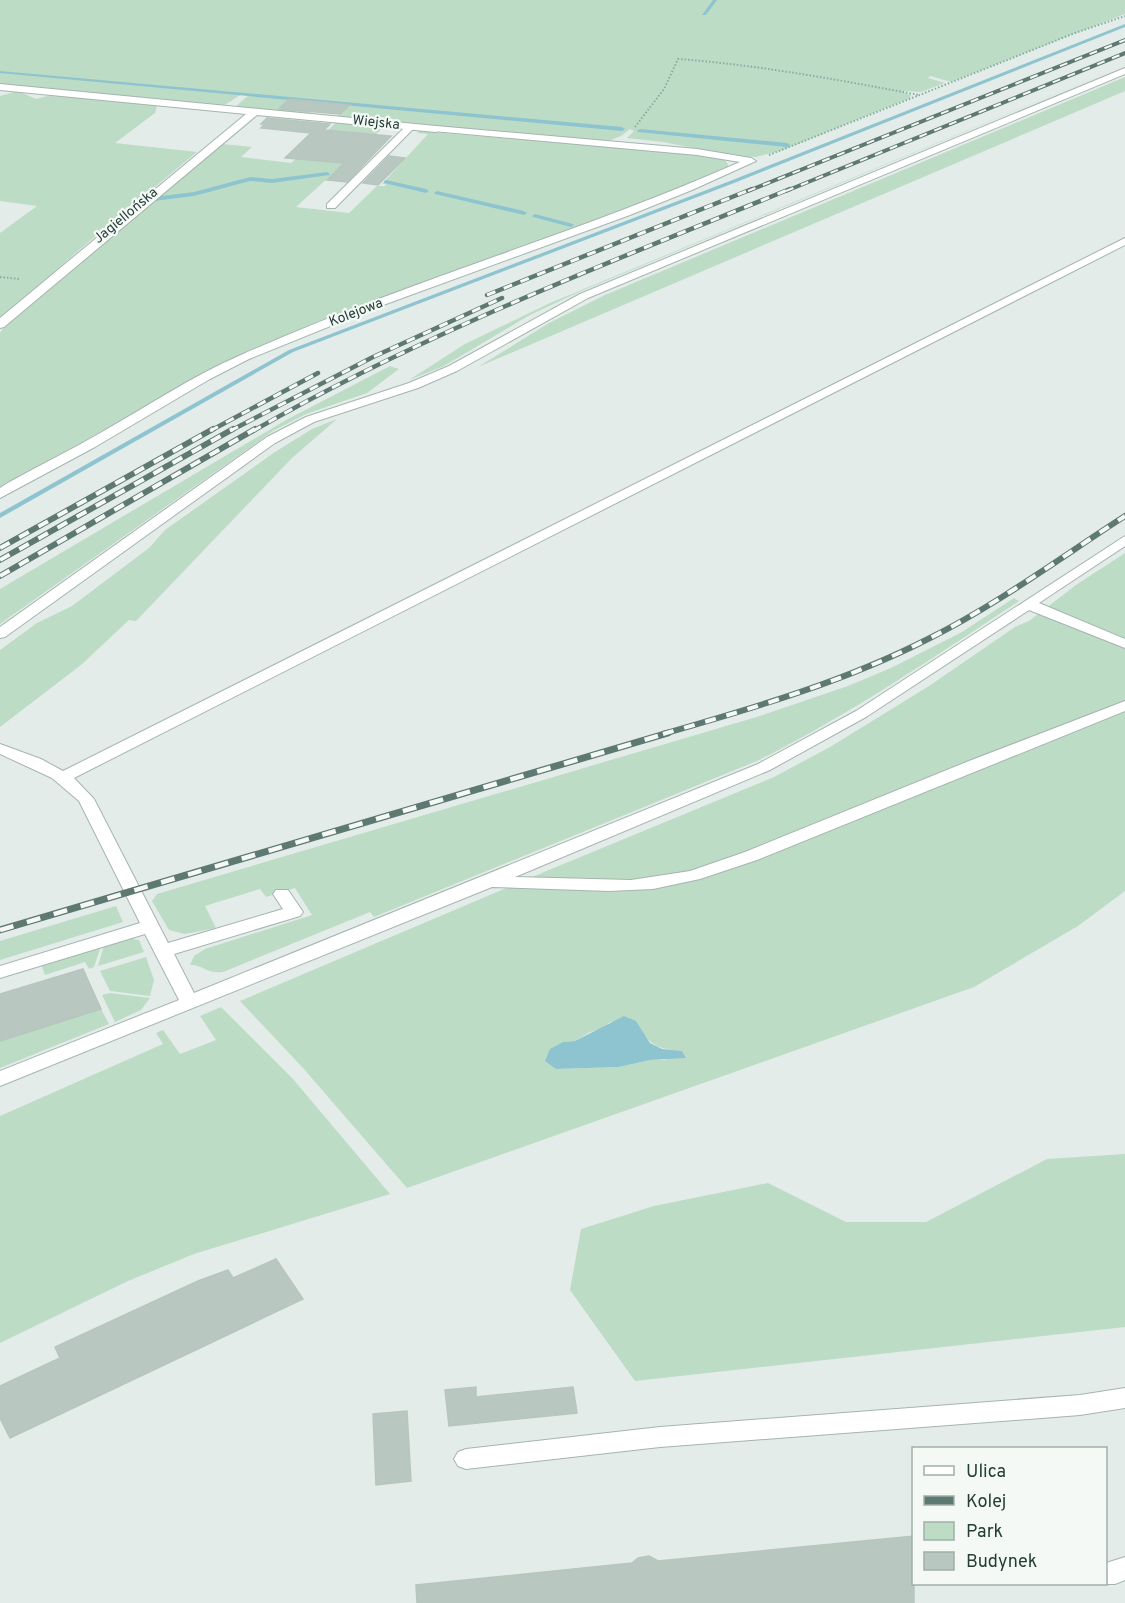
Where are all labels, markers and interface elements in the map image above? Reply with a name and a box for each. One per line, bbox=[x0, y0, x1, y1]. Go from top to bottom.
street label: Wiejska bbox=[352, 112, 400, 134]
street label: Jagiellońska bbox=[91, 184, 161, 248]
street label: Kolejowa bbox=[327, 295, 385, 331]
legend bbox=[912, 1447, 1107, 1585]
text: Ulica bbox=[966, 1461, 1006, 1484]
text: Kolej bbox=[966, 1491, 1006, 1514]
text: Park bbox=[966, 1521, 1003, 1544]
text: Budynek bbox=[966, 1551, 1037, 1574]

